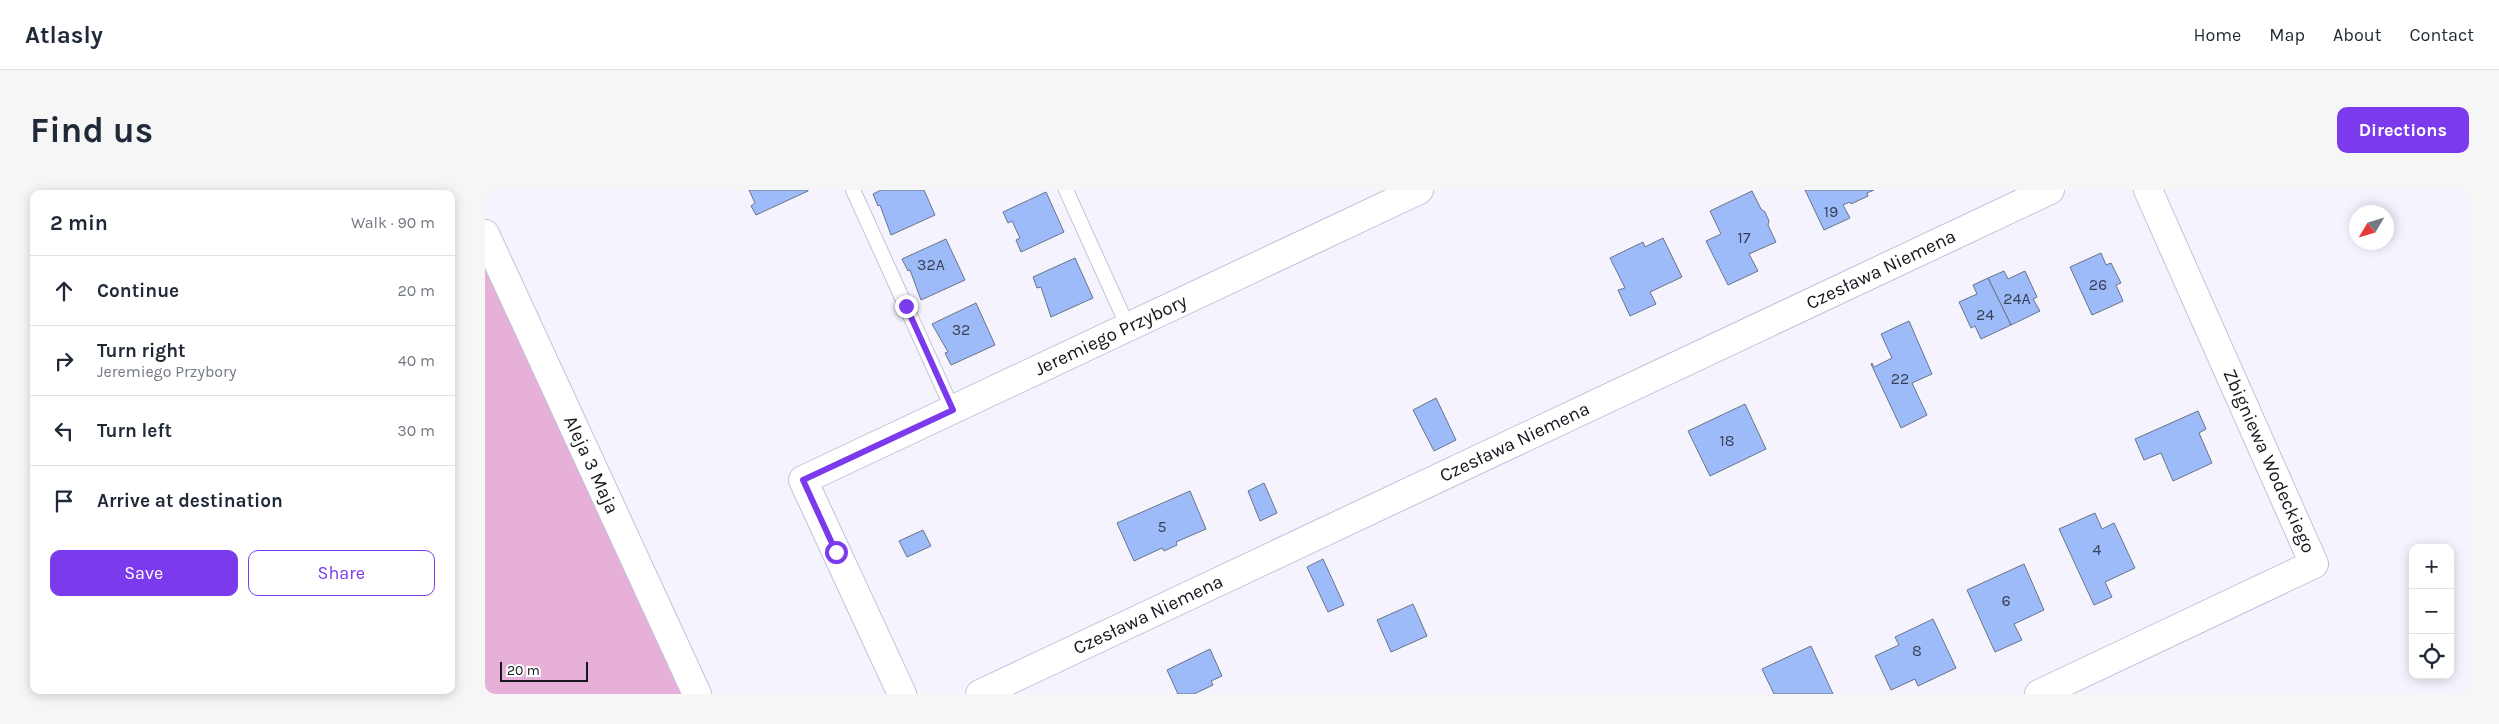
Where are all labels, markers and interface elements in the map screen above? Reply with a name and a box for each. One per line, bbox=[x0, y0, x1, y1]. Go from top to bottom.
text: Atlasly bbox=[25, 21, 103, 49]
text: Home bbox=[2193, 24, 2241, 46]
text: Map bbox=[2269, 24, 2305, 46]
text: About bbox=[2333, 24, 2382, 46]
text: Contact bbox=[2410, 24, 2474, 46]
button: Directions bbox=[2337, 107, 2469, 153]
text: Find us bbox=[30, 110, 153, 151]
house number: 19 bbox=[1824, 202, 1838, 221]
north arrow bbox=[2349, 205, 2394, 250]
text: 2 min bbox=[50, 211, 108, 235]
text: Walk · 90 m bbox=[351, 213, 435, 232]
street label: Czesława Niemena bbox=[1803, 225, 1959, 314]
house number: 17 bbox=[1738, 228, 1751, 247]
house number: 32A bbox=[917, 255, 945, 274]
house number: 26 bbox=[2089, 275, 2107, 294]
icon: ahead bbox=[50, 277, 78, 305]
text: Continue bbox=[97, 280, 179, 302]
text: 20 m bbox=[397, 281, 435, 300]
house number: 24A bbox=[2003, 289, 2031, 308]
street label: Jeremiego Przybory bbox=[1031, 290, 1191, 380]
route end bbox=[895, 295, 918, 318]
house number: 24 bbox=[1976, 305, 1994, 324]
house number: 32 bbox=[952, 320, 970, 339]
text: Turn right bbox=[97, 340, 186, 362]
icon: right bbox=[50, 347, 78, 375]
text: 40 m bbox=[398, 351, 435, 370]
text: Jeremiego Przybory bbox=[97, 362, 236, 381]
street label: Zbigniewa Wodeckiego bbox=[2218, 365, 2320, 557]
house number: 22 bbox=[1891, 369, 1909, 388]
street label: Czesława Niemena bbox=[1436, 398, 1593, 487]
street label: Aleja 3 Maja bbox=[559, 412, 623, 517]
icon: left bbox=[50, 417, 78, 445]
text: Turn left bbox=[97, 420, 172, 442]
text: 30 m bbox=[397, 421, 435, 440]
house number: 18 bbox=[1719, 431, 1735, 450]
icon: arrive bbox=[50, 487, 78, 515]
text: Arrive at destination bbox=[97, 490, 283, 512]
house number: 5 bbox=[1157, 517, 1167, 536]
house number: 4 bbox=[2093, 540, 2102, 559]
route start bbox=[825, 541, 848, 564]
map controls bbox=[2409, 544, 2454, 679]
button: + bbox=[2409, 544, 2454, 589]
button: Save bbox=[50, 550, 238, 596]
button: Share bbox=[248, 550, 435, 596]
street label: Czesława Niemena bbox=[1070, 570, 1227, 659]
button: − bbox=[2409, 589, 2454, 634]
house number: 6 bbox=[2001, 591, 2011, 610]
button: locate bbox=[2409, 634, 2454, 679]
house number: 8 bbox=[1912, 641, 1922, 660]
scale bar bbox=[500, 659, 587, 682]
text: 20 m bbox=[507, 662, 540, 679]

